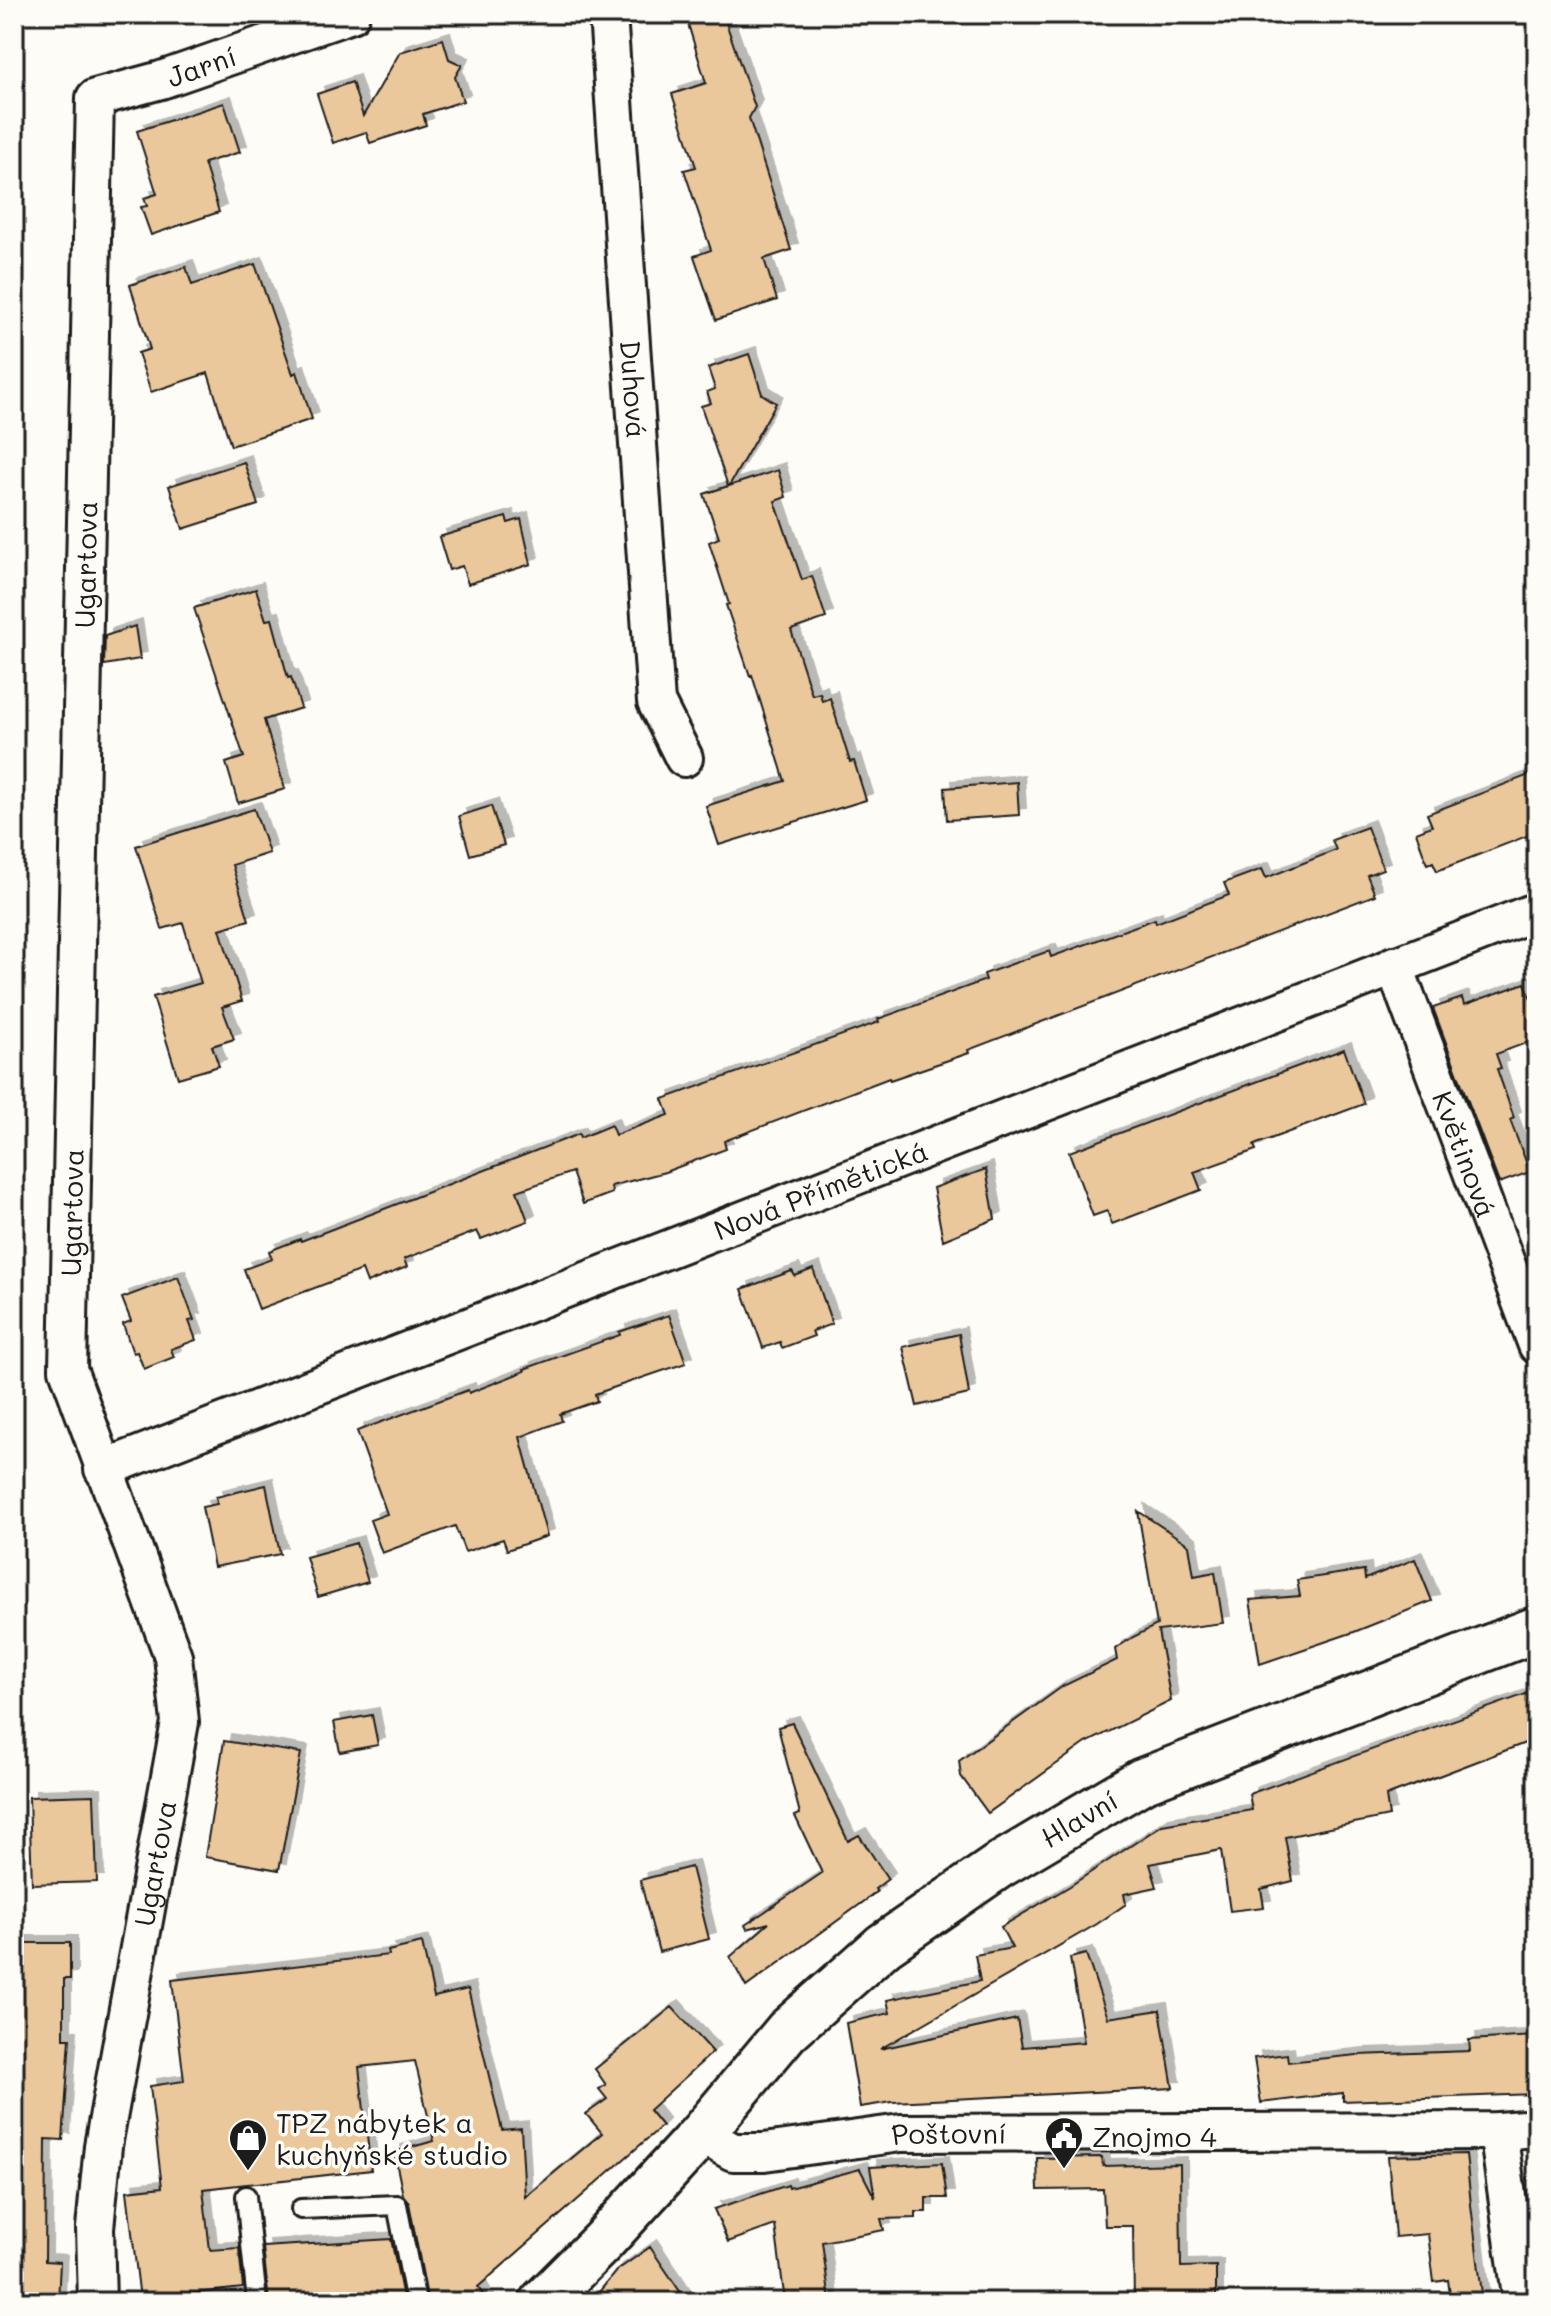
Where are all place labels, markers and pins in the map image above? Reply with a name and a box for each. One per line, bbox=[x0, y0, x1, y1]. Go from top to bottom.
place label: TPZ nábytek a kuchyňské studio bbox=[276, 2104, 508, 2172]
public building icon: Znojmo 4 bbox=[1043, 2115, 1085, 2170]
shop icon: TPZ nábytek a kuchyňské studio bbox=[227, 2117, 269, 2172]
place label: Znojmo 4 bbox=[1092, 2118, 1217, 2154]

